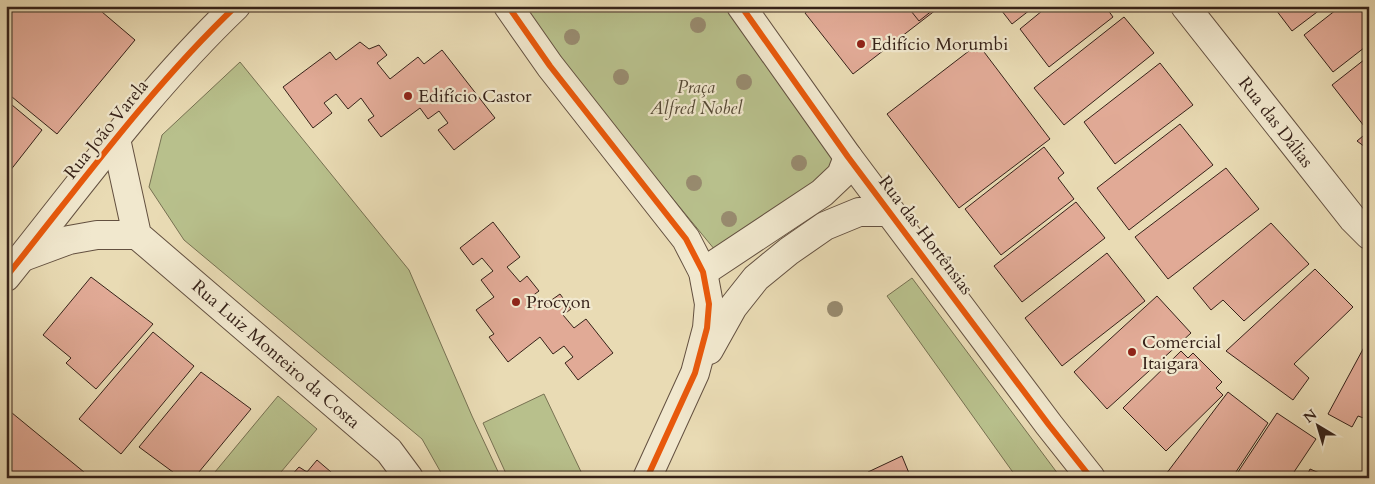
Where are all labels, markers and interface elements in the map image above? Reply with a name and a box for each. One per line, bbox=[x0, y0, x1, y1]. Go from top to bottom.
place label: Edifício Morumbi bbox=[871, 32, 1008, 57]
marker: Edifício Morumbi bbox=[855, 38, 867, 50]
street label: Rua das Dálias bbox=[1232, 72, 1319, 173]
street label: Rua João Varela bbox=[59, 74, 154, 184]
park label: Praça Alfred Nobel bbox=[649, 75, 743, 121]
place label: Edifício Castor bbox=[418, 84, 532, 109]
marker: Edifício Castor bbox=[402, 90, 414, 102]
street label: Rua das Hortênsias bbox=[872, 170, 979, 300]
street label: Rua Luiz Monteiro da Costa bbox=[186, 274, 365, 435]
place label: Procyon bbox=[526, 290, 591, 315]
marker: Procyon bbox=[510, 296, 522, 308]
place label: Comercial Itaigara bbox=[1142, 330, 1222, 376]
marker: Comercial Itaigara bbox=[1126, 346, 1138, 358]
north arrow bbox=[1292, 402, 1342, 452]
text: N bbox=[1300, 405, 1321, 427]

